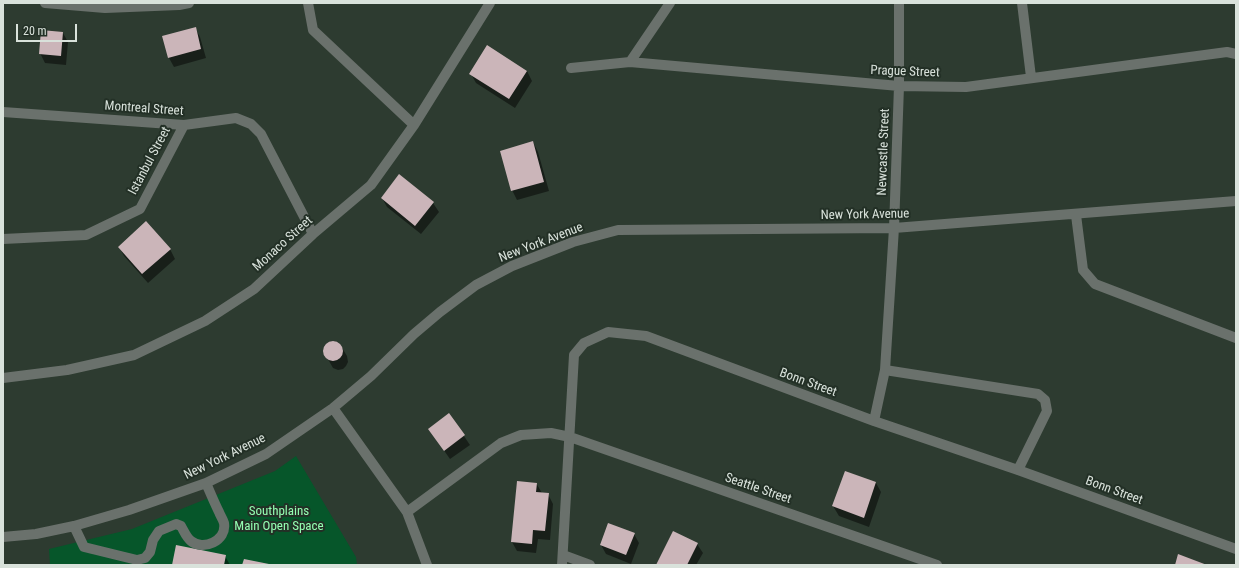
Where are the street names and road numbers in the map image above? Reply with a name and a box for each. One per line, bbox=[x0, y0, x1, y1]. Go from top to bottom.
street label: Prague Street bbox=[870, 63, 940, 81]
street label: Montreal Street bbox=[104, 98, 184, 120]
street label: Newcastle Street bbox=[875, 108, 893, 196]
street label: Istanbul Street bbox=[126, 124, 174, 198]
street label: New York Avenue bbox=[820, 206, 910, 224]
street label: Monaco Street bbox=[250, 213, 316, 275]
street label: New York Avenue bbox=[497, 220, 585, 266]
street label: Bonn Street bbox=[777, 365, 839, 401]
street label: New York Avenue bbox=[182, 431, 268, 483]
street label: Seattle Street bbox=[723, 470, 793, 508]
street label: Bonn Street bbox=[1083, 473, 1145, 509]

